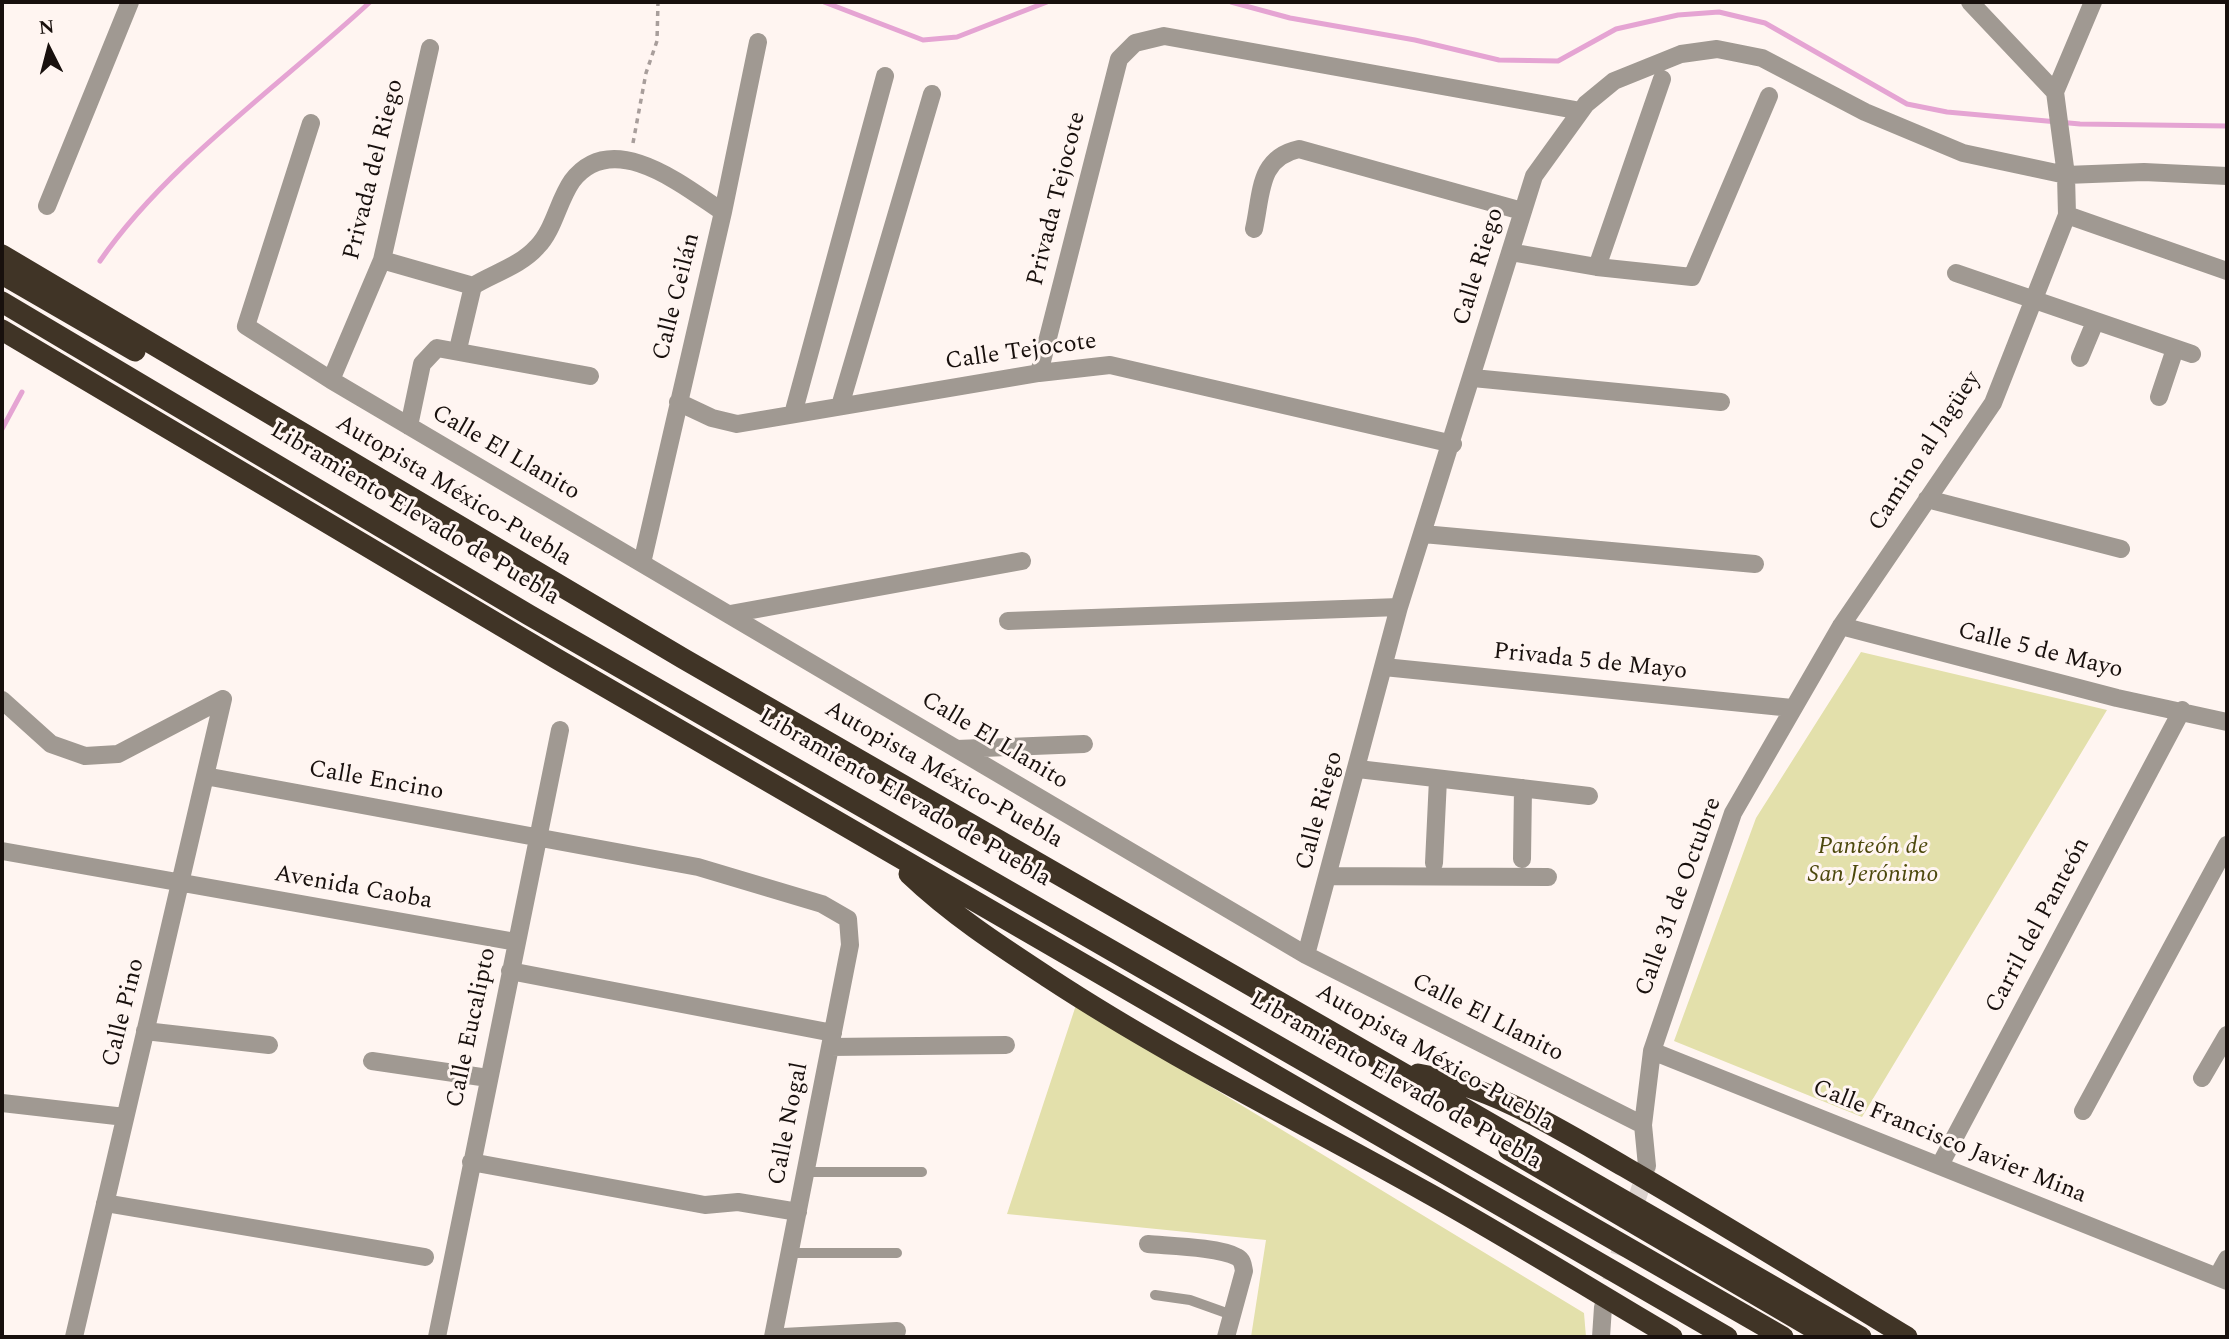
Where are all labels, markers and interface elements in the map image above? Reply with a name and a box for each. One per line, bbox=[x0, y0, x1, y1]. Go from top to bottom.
text: N bbox=[38, 12, 56, 43]
north arrow bbox=[14, 14, 84, 84]
street label: Privada del Riego bbox=[339, 77, 411, 263]
street label: Privada Tejocote bbox=[1022, 109, 1094, 289]
street label: Calle Riego bbox=[1448, 205, 1512, 329]
street label: Calle Ceilán bbox=[648, 230, 708, 364]
street label: Calle Tejocote bbox=[943, 328, 1099, 378]
street label: Camino al Jagüey bbox=[1864, 367, 1988, 537]
street label: Calle El Llanito bbox=[426, 400, 584, 508]
street label: Autopista México-Puebla bbox=[330, 410, 576, 574]
street label: Libramiento Elevado de Puebla bbox=[264, 417, 564, 613]
street label: Calle 5 de Mayo bbox=[1955, 618, 2125, 686]
street label: Privada 5 de Mayo bbox=[1492, 639, 1688, 687]
street label: Calle El Llanito bbox=[915, 687, 1073, 797]
street label: Autopista México-Puebla bbox=[819, 696, 1067, 856]
street label: Libramiento Elevado de Puebla bbox=[753, 703, 1055, 895]
street label: Calle Riego bbox=[1291, 749, 1351, 873]
street label: Calle Encino bbox=[306, 756, 446, 808]
street label: Calle 31 de Octubre bbox=[1631, 794, 1729, 1000]
street label: Carril del Panteón bbox=[1981, 833, 2097, 1019]
park label: Panteón de San Jerónimo bbox=[1808, 834, 1938, 890]
street label: Avenida Caoba bbox=[272, 861, 434, 917]
street label: Calle Eucalipto bbox=[442, 945, 504, 1111]
street label: Calle Pino bbox=[98, 956, 152, 1070]
street label: Calle El Llanito bbox=[1406, 968, 1568, 1070]
street label: Autopista México-Puebla bbox=[1310, 979, 1558, 1139]
street label: Libramiento Elevado de Puebla bbox=[1244, 986, 1546, 1178]
street label: Calle Nogal bbox=[764, 1060, 816, 1188]
street label: Calle Francisco Javier Mina bbox=[1808, 1075, 2090, 1211]

